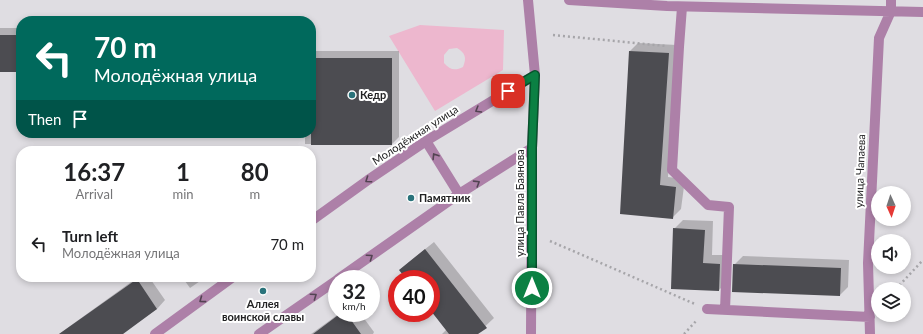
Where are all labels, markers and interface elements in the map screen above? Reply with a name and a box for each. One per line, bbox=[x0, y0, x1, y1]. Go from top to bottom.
text: 70 m bbox=[94, 30, 157, 64]
icon: left bbox=[28, 32, 80, 84]
text: Молодёжная улица bbox=[94, 64, 257, 86]
pin bbox=[491, 74, 525, 108]
icon: arrive bbox=[497, 80, 519, 102]
place label: Кедр bbox=[360, 88, 386, 101]
marker: Кедр bbox=[347, 90, 357, 100]
street label: Молодёжная улица bbox=[369, 102, 460, 167]
one-way arrow bbox=[475, 105, 482, 112]
icon: arrive bbox=[69, 108, 91, 130]
text: Then bbox=[28, 110, 61, 128]
street label: улица Чапаева bbox=[852, 134, 867, 208]
street label: улица Павла Баянова bbox=[513, 149, 526, 257]
one-way arrow bbox=[432, 153, 440, 160]
text: 16:37 bbox=[63, 157, 125, 186]
text: 1 bbox=[176, 157, 190, 186]
text: 80 bbox=[241, 157, 269, 186]
one-way arrow bbox=[366, 175, 373, 182]
one-way arrow bbox=[473, 180, 480, 188]
text: Arrival bbox=[76, 186, 113, 202]
text: min bbox=[172, 186, 194, 202]
text: m bbox=[249, 186, 260, 202]
north arrow bbox=[871, 186, 911, 226]
map controls bbox=[871, 186, 911, 322]
place label: Памятник bbox=[419, 191, 470, 204]
marker: Памятник bbox=[406, 193, 416, 203]
text: Turn left bbox=[62, 227, 118, 245]
icon: left bbox=[28, 233, 50, 255]
button: sound bbox=[871, 234, 911, 274]
text: 70 m bbox=[270, 235, 304, 253]
text: Молодёжная улица bbox=[62, 245, 180, 261]
one-way arrow bbox=[366, 254, 373, 262]
position arrow bbox=[511, 267, 553, 309]
speed limit sign: 40 bbox=[388, 270, 440, 322]
text: 32 bbox=[342, 279, 366, 303]
button: layers bbox=[871, 282, 911, 322]
marker: Аллея воинской славы bbox=[258, 286, 268, 296]
one-way arrow bbox=[310, 294, 317, 301]
one-way arrow bbox=[199, 295, 206, 303]
place label: Аллея воинской славы bbox=[222, 297, 304, 323]
text: km/h bbox=[342, 300, 366, 312]

